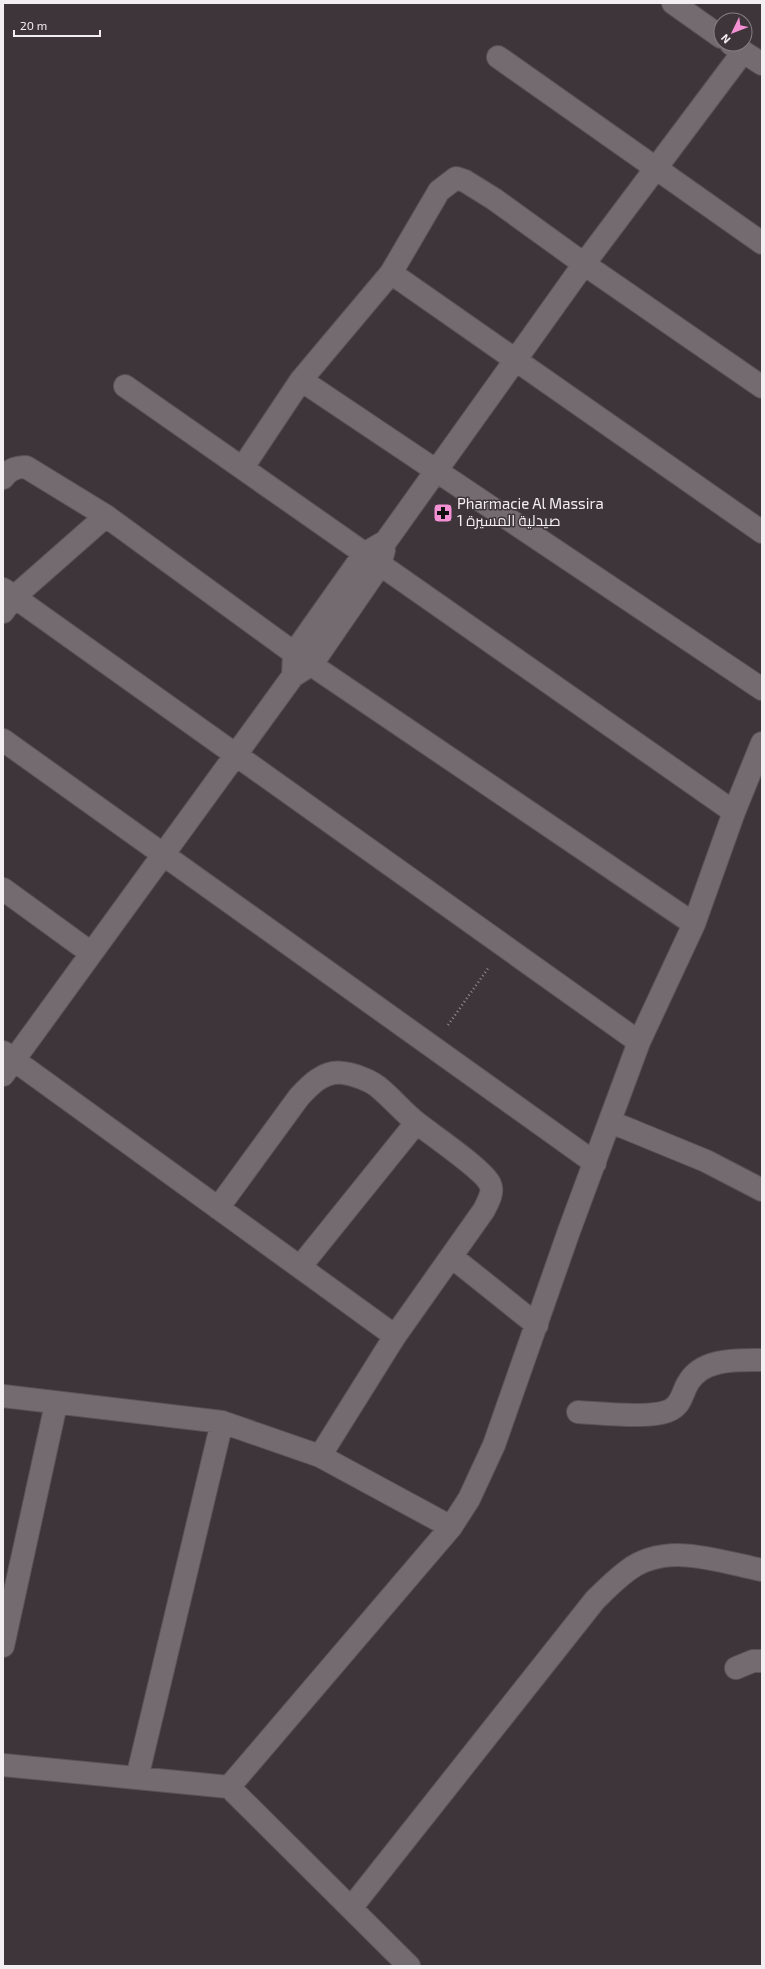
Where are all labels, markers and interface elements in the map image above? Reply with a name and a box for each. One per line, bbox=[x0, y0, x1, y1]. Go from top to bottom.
scale bar bbox=[14, 12, 100, 38]
north arrow bbox=[713, 12, 753, 52]
text: 20 m bbox=[20, 18, 47, 32]
text: N bbox=[718, 32, 733, 47]
place label: Pharmacie Al Massira 1 صيدلية المسيرة bbox=[457, 494, 604, 530]
pharmacy icon: Pharmacie Al Massira 1 صيدلية المسيرة bbox=[432, 502, 454, 524]

